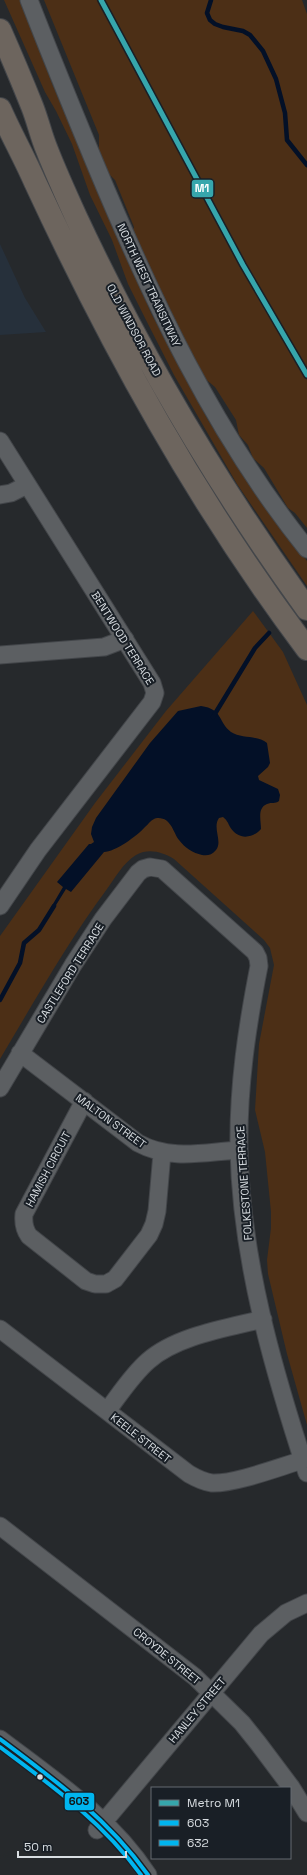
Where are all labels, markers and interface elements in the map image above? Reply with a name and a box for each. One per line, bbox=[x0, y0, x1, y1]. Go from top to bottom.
line badge: M1 bbox=[191, 179, 214, 198]
text: M1 bbox=[195, 181, 209, 195]
street label: NORTH WEST TRANSITWAY bbox=[114, 221, 184, 349]
street label: OLD WINDSOR ROAD bbox=[104, 281, 164, 379]
street label: BENTWOOD TERRACE bbox=[89, 589, 157, 687]
street label: CASTLEFORD TERRACE bbox=[33, 920, 107, 1026]
street label: MALTON STREET bbox=[73, 1091, 149, 1152]
street label: FOLKESTONE TERRACE bbox=[233, 1125, 255, 1241]
street label: HAMISH CIRCUIT bbox=[22, 1128, 74, 1209]
street label: KEELE STREET bbox=[108, 1410, 174, 1466]
street label: CROYDE STREET bbox=[130, 1625, 204, 1688]
street label: HANLEY STREET bbox=[165, 1674, 229, 1746]
unlabelled marker bbox=[35, 1772, 45, 1782]
legend bbox=[151, 1787, 291, 1859]
line badge: 603 bbox=[64, 1792, 95, 1811]
text: 603 bbox=[69, 1794, 90, 1808]
text: Metro M1 bbox=[187, 1795, 240, 1811]
text: 603 bbox=[187, 1815, 209, 1831]
scale bar bbox=[18, 1833, 126, 1859]
text: 632 bbox=[187, 1835, 209, 1851]
text: 50 m bbox=[24, 1839, 52, 1855]

